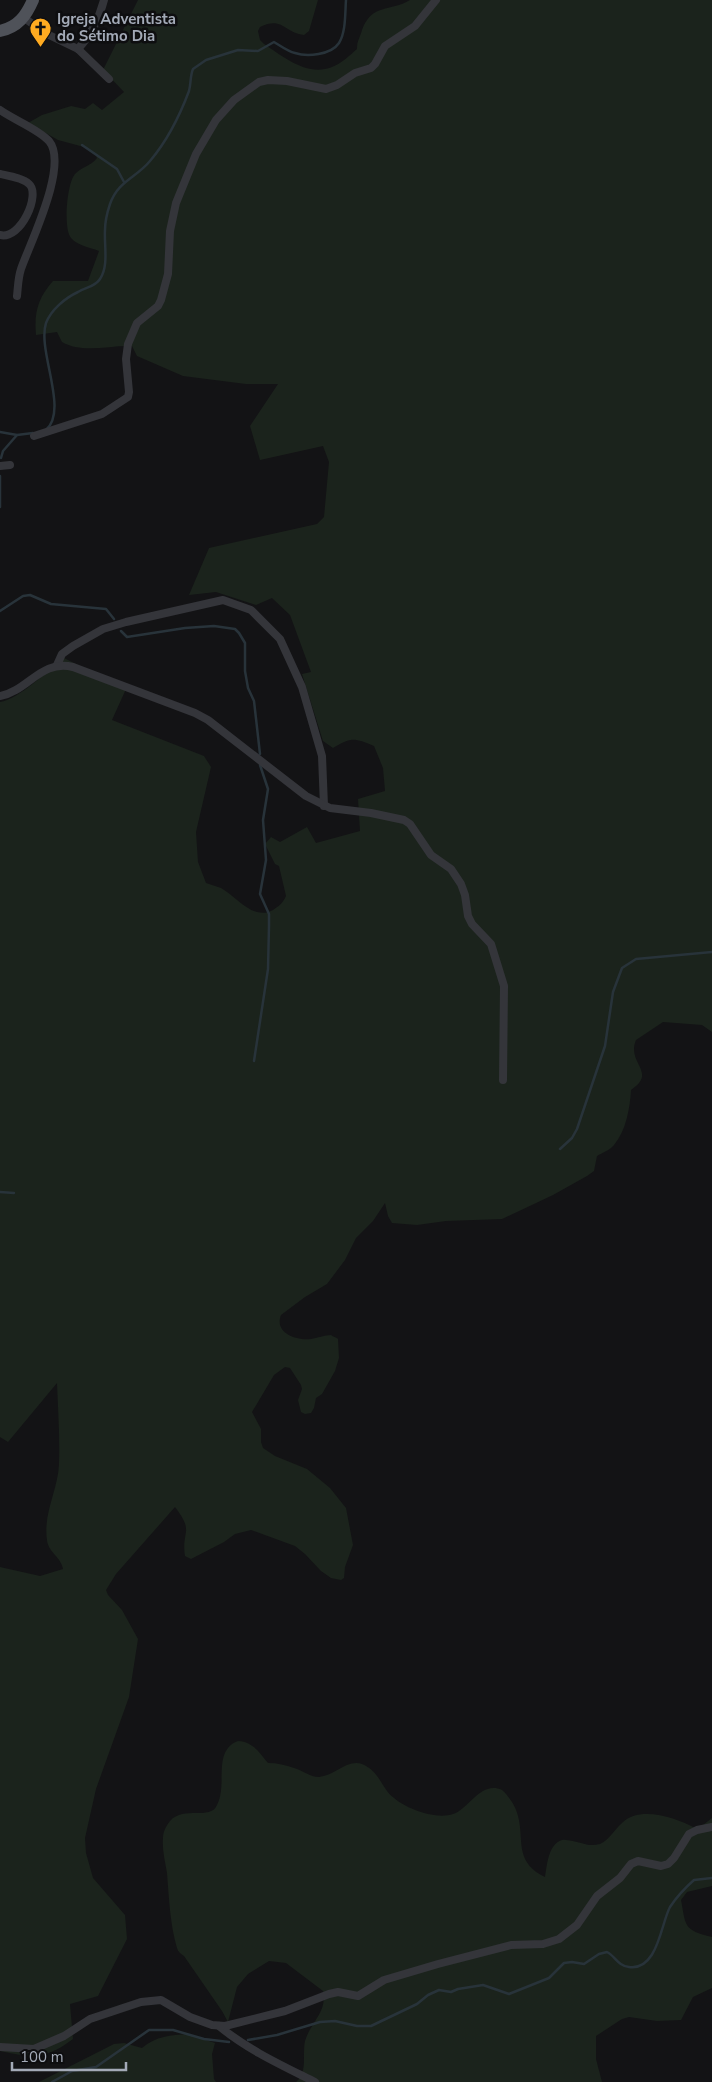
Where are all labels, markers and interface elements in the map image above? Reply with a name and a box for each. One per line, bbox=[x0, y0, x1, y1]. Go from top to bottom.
place label: Igreja Adventista do Sétimo Dia bbox=[57, 9, 176, 46]
church icon: Igreja Adventista do Sétimo Dia bbox=[29, 16, 53, 47]
scale bar bbox=[12, 2040, 126, 2072]
text: 100 m bbox=[20, 2047, 64, 2067]

